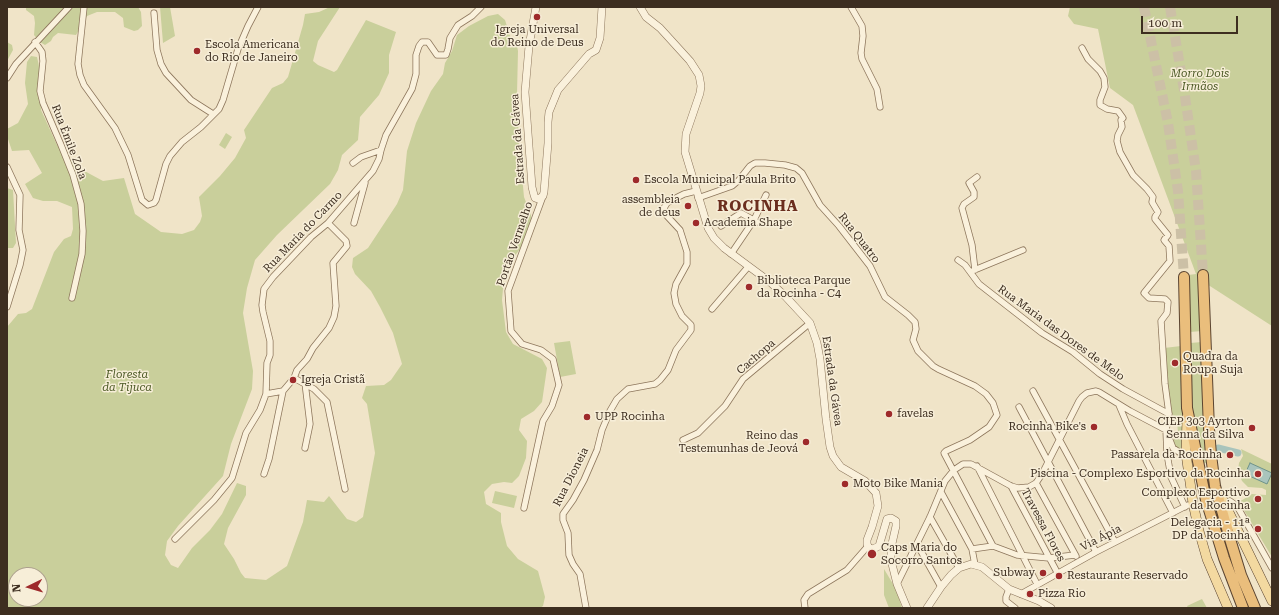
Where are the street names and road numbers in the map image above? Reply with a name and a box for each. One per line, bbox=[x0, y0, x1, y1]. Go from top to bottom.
street label: Estrada da Gávea bbox=[508, 93, 528, 185]
street label: Rua Émile Zola bbox=[49, 103, 89, 181]
street label: Rua Maria do Carmo bbox=[261, 189, 345, 275]
street label: Portão Vermelho bbox=[494, 200, 536, 288]
street label: Rua Quatro bbox=[835, 210, 883, 266]
street label: Rua Maria das Dores de Melo bbox=[995, 283, 1127, 383]
street label: Estrada da Gávea bbox=[819, 335, 845, 427]
street label: Cachopa bbox=[734, 337, 778, 377]
street label: Rua Dioneia bbox=[550, 445, 592, 509]
street label: Travessa Flores bbox=[1018, 486, 1068, 564]
street label: Via Ápia bbox=[1078, 522, 1124, 554]

